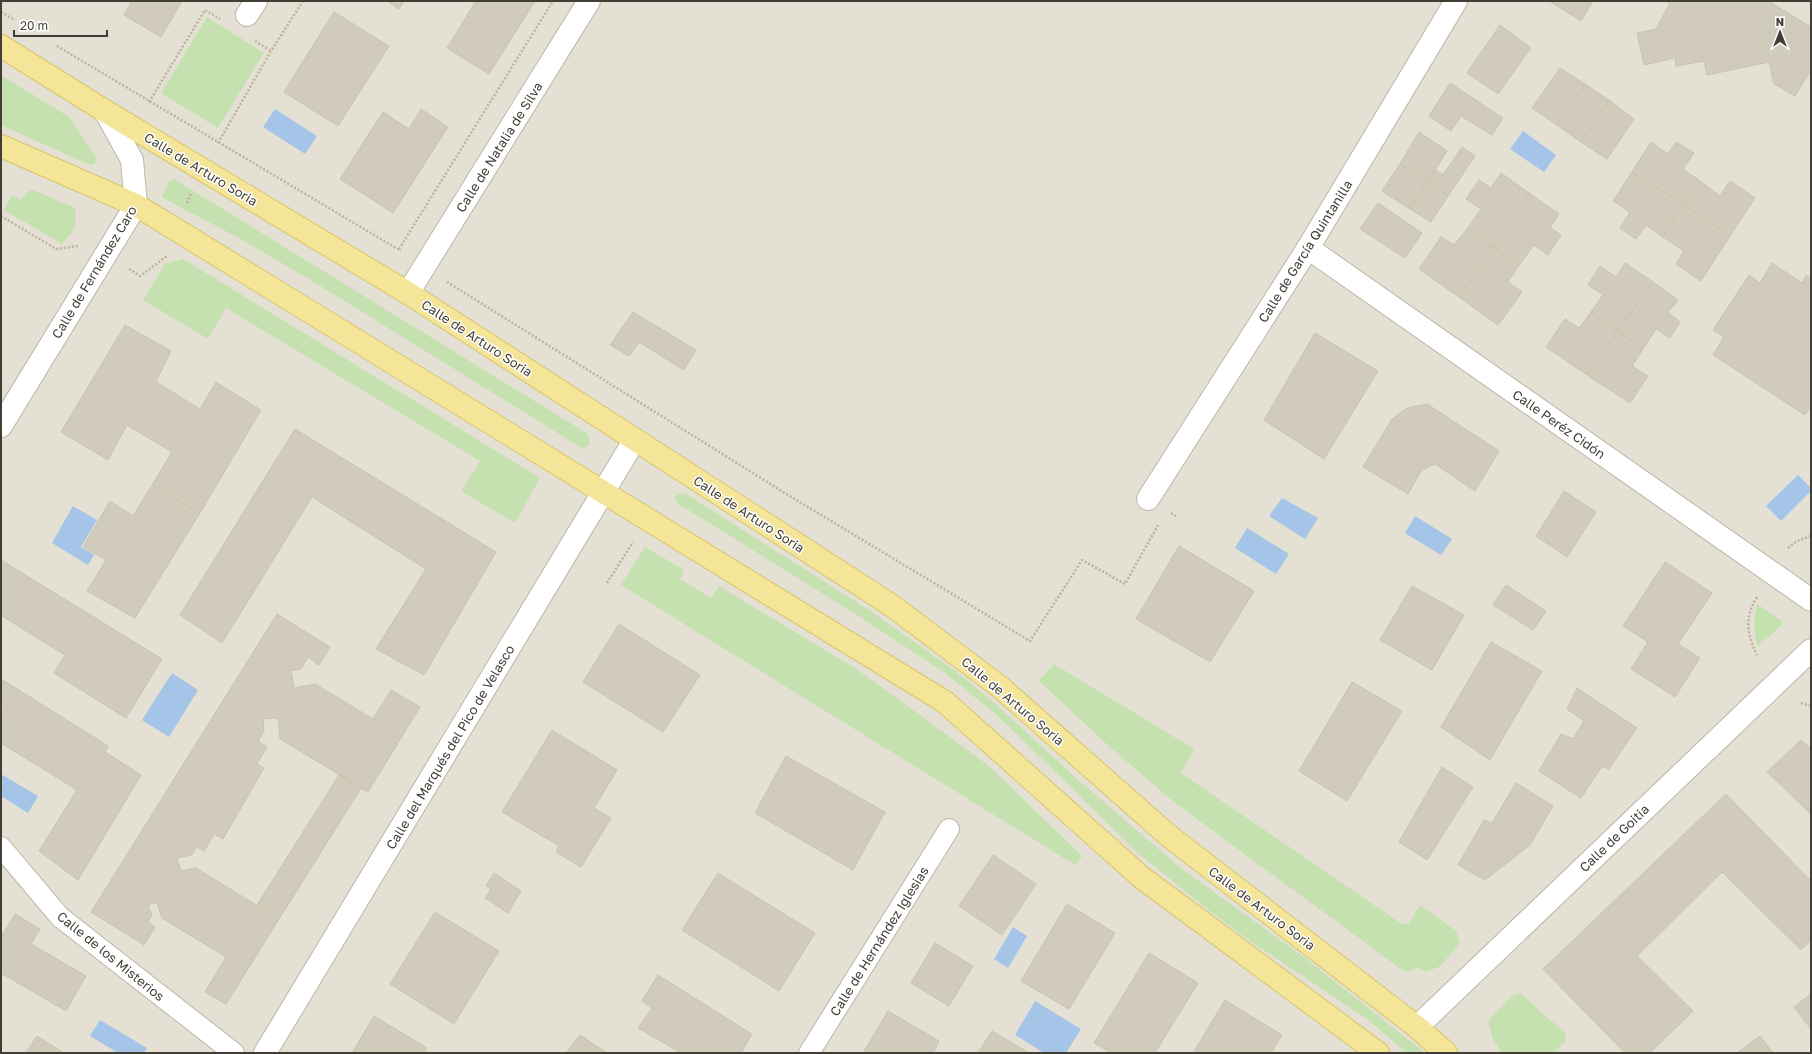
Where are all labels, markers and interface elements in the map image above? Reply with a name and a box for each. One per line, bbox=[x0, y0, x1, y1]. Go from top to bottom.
scale bar bbox=[14, 12, 107, 38]
north arrow bbox=[1760, 12, 1800, 52]
text: N bbox=[1776, 15, 1784, 28]
text: 20 m bbox=[20, 18, 48, 33]
street label: Calle de Natalia de Silva bbox=[452, 79, 546, 215]
street label: Calle de Arturo Soria bbox=[142, 129, 260, 209]
street label: Calle de García Quintanilla bbox=[1254, 177, 1356, 325]
street label: Calle de Fernández Caro bbox=[48, 203, 140, 341]
street label: Calle de Arturo Soria bbox=[419, 296, 535, 380]
street label: Calle Peréz Cidón bbox=[1510, 386, 1608, 462]
street label: Calle de Arturo Soria bbox=[691, 472, 807, 556]
street label: Calle del Marqués del Pico de Velasco bbox=[382, 642, 518, 852]
street label: Calle de Arturo Soria bbox=[958, 653, 1068, 749]
street label: Calle de Goitia bbox=[1576, 801, 1652, 875]
street label: Calle de Hernández Iglesias bbox=[826, 863, 932, 1019]
street label: Calle de Arturo Soria bbox=[1206, 863, 1318, 953]
street label: Calle de los Misterios bbox=[54, 908, 168, 1004]

